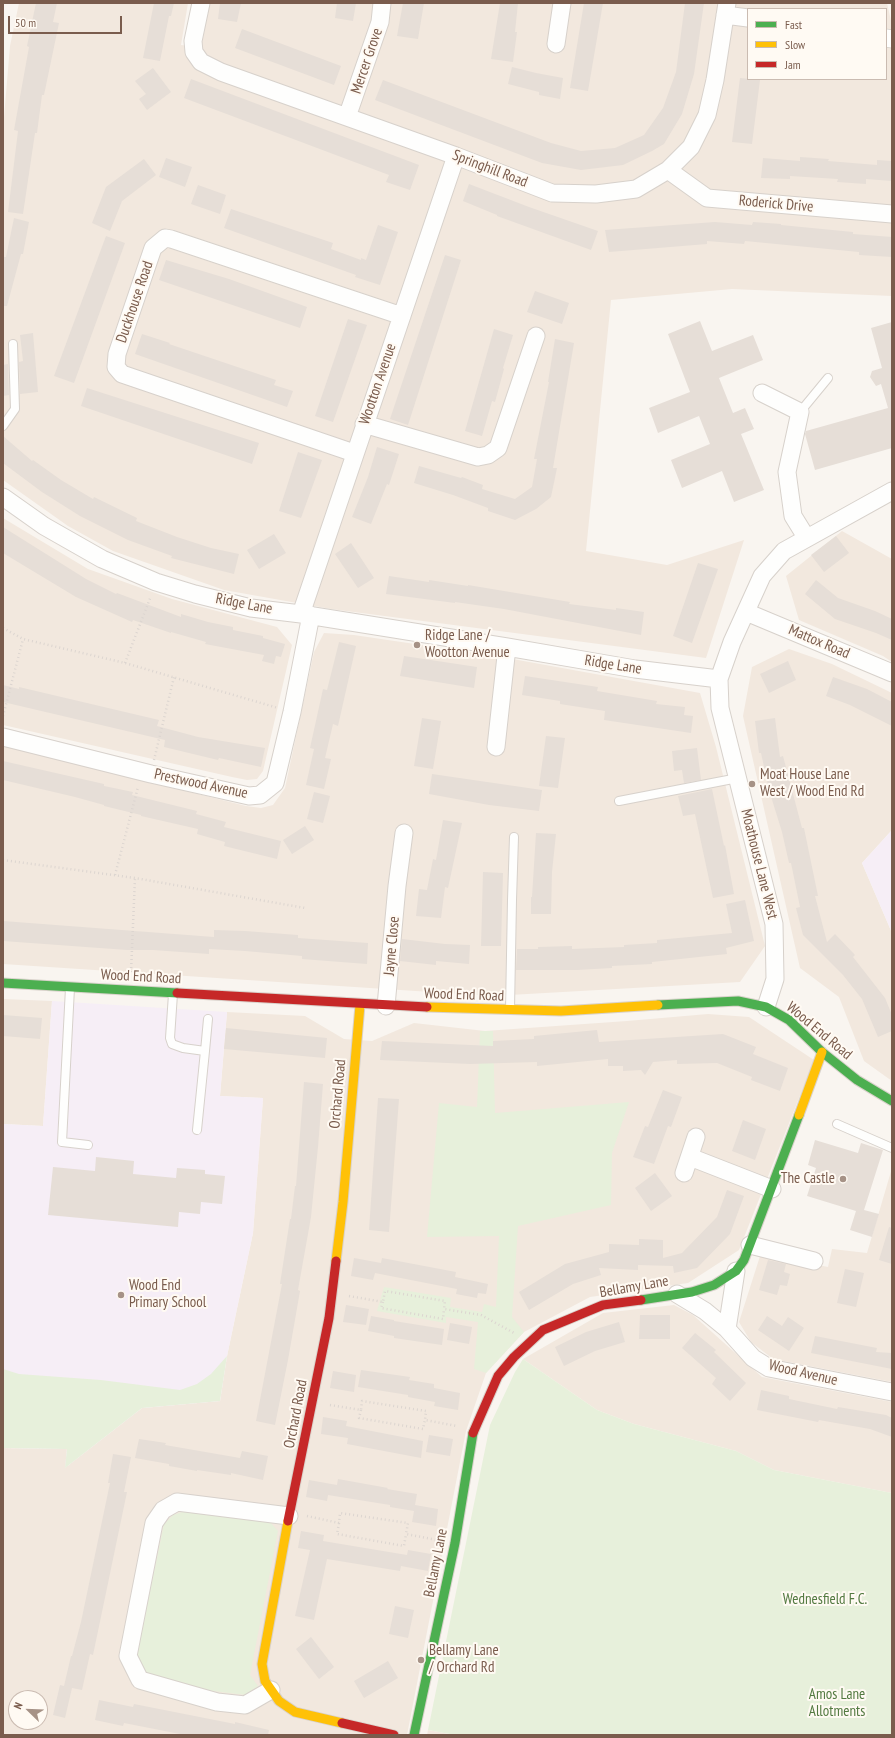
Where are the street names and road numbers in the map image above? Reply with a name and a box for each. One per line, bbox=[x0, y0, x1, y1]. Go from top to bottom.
street label: Mercer Grove bbox=[347, 26, 387, 96]
street label: Springhill Road bbox=[450, 146, 530, 192]
street label: Roderick Drive bbox=[738, 192, 814, 216]
street label: Duckhouse Road bbox=[113, 259, 157, 345]
street label: Wootton Avenue bbox=[356, 341, 400, 427]
street label: Ridge Lane bbox=[214, 590, 274, 618]
street label: Mattox Road bbox=[786, 621, 852, 663]
street label: Ridge Lane bbox=[583, 652, 643, 678]
street label: Prestwood Avenue bbox=[153, 765, 249, 803]
street label: Moathouse Lane West bbox=[737, 807, 781, 921]
street label: Jayne Close bbox=[380, 916, 404, 976]
street label: Wood End Road bbox=[100, 966, 182, 988]
street label: Wood End Road bbox=[423, 985, 505, 1005]
street label: Wood End Road bbox=[782, 998, 856, 1064]
street label: Orchard Road bbox=[326, 1059, 350, 1129]
street label: Bellamy Lane bbox=[598, 1272, 670, 1302]
street label: Wood Avenue bbox=[767, 1356, 839, 1390]
street label: Orchard Road bbox=[281, 1378, 311, 1450]
street label: Bellamy Lane bbox=[421, 1527, 451, 1599]

